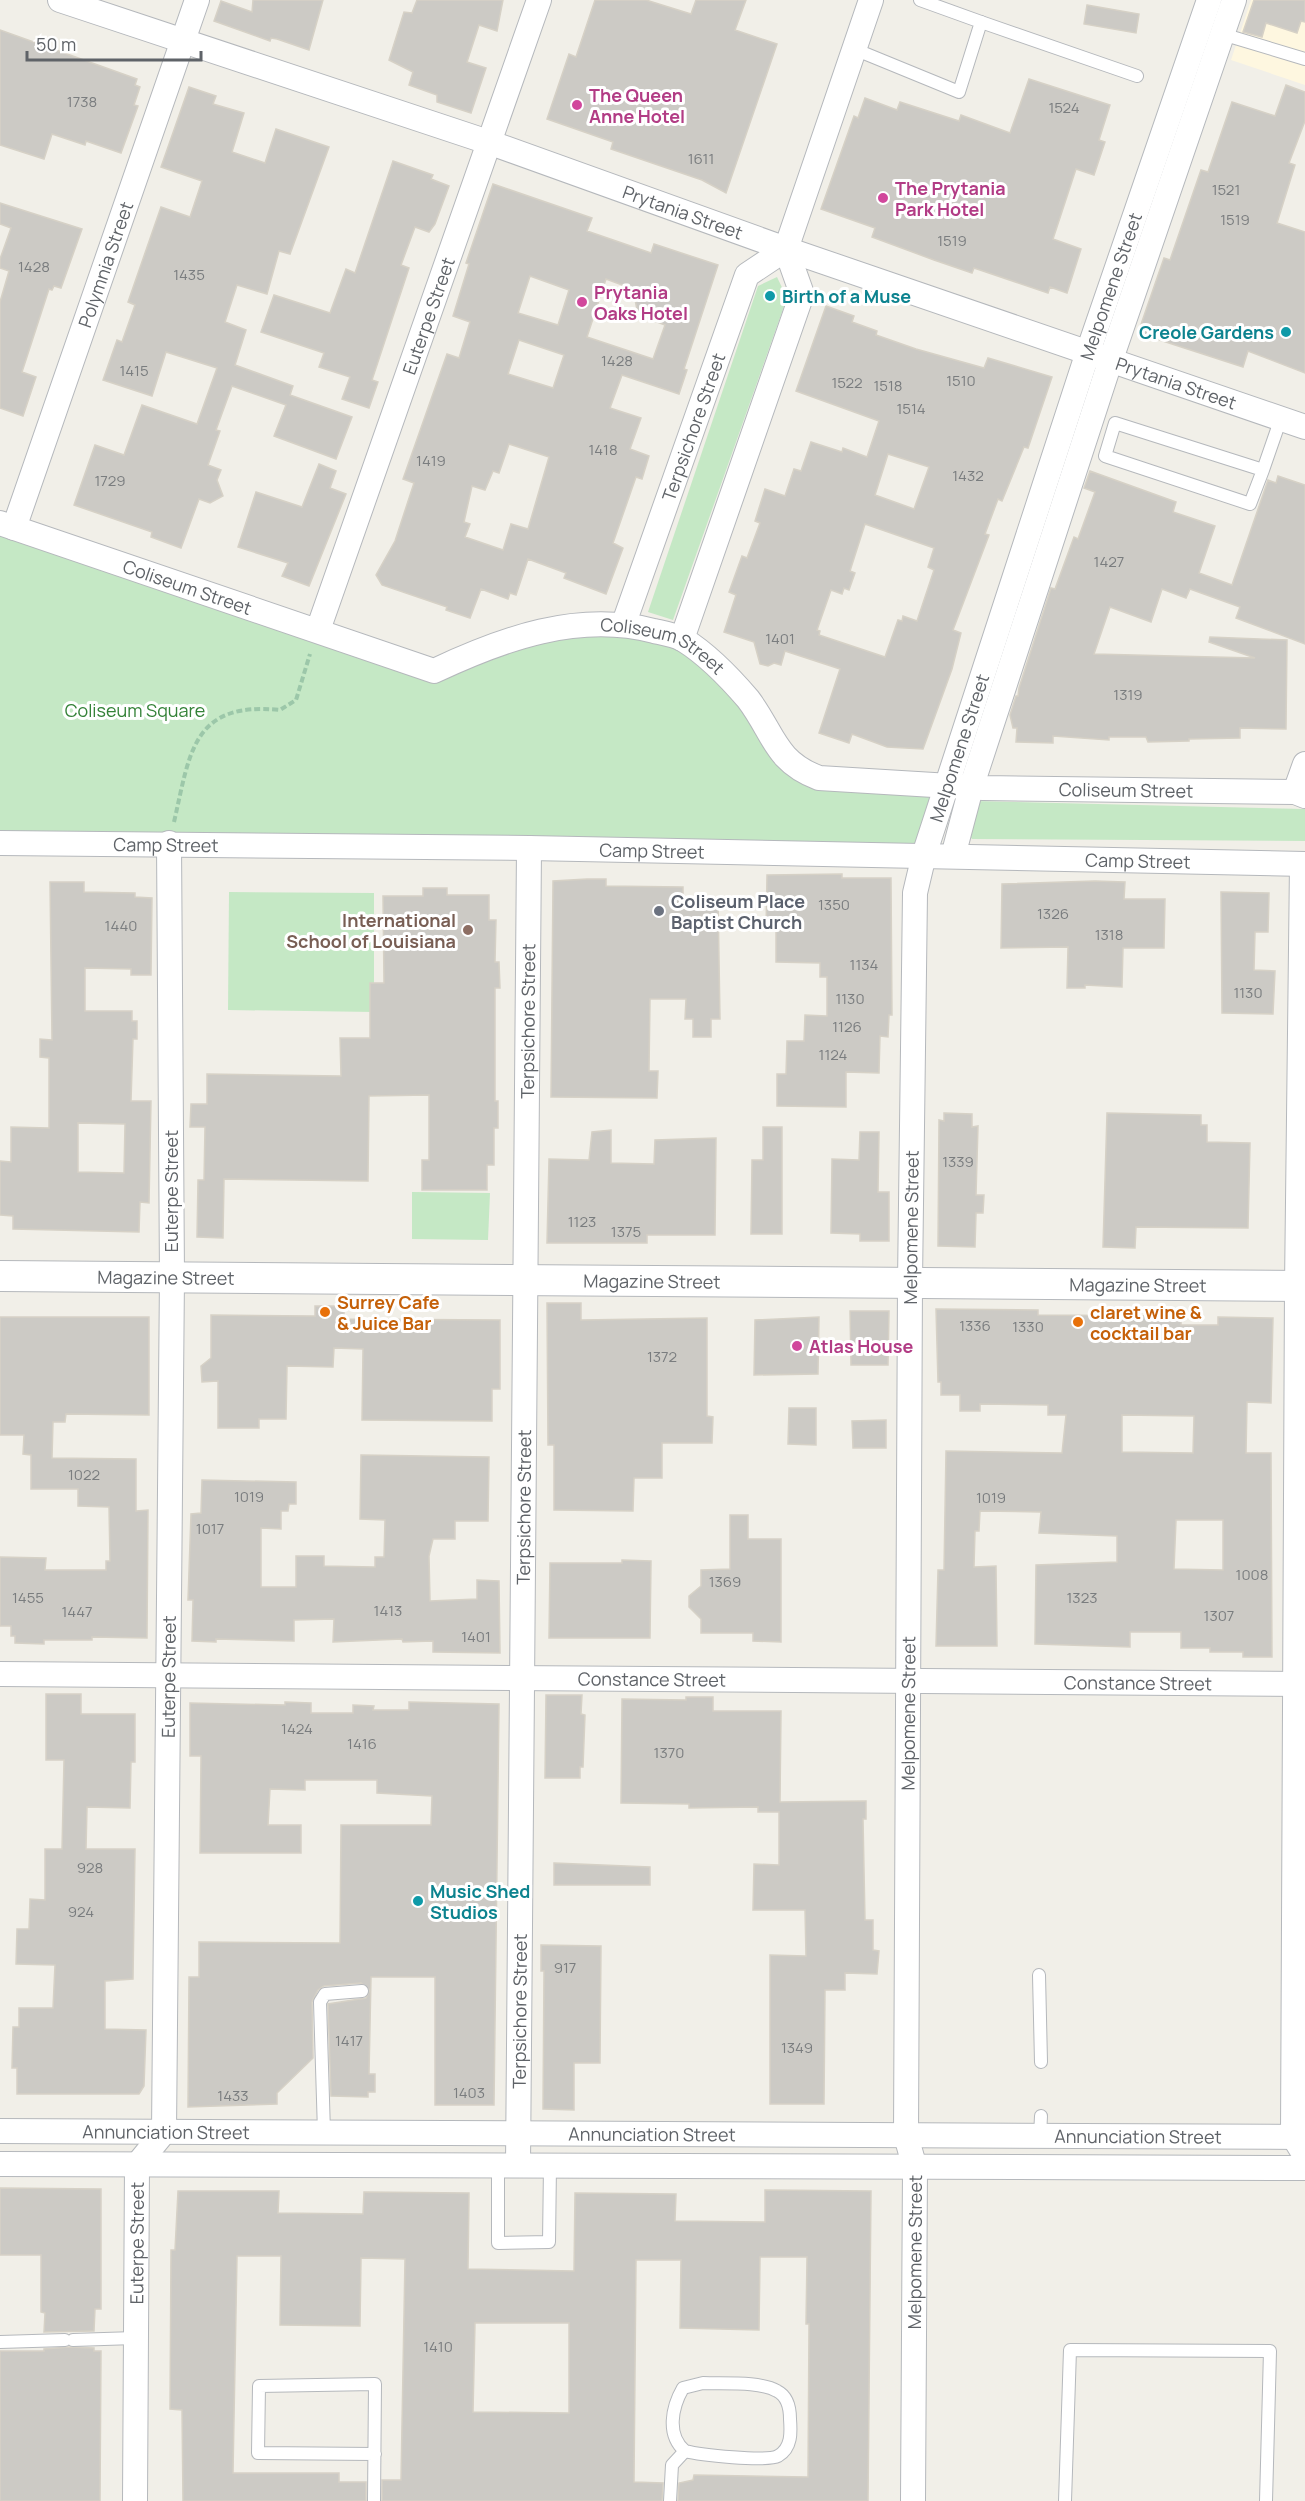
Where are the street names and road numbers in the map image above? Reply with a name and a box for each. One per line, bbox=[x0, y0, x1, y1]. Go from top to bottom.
street label: Prytania Street bbox=[619, 179, 746, 245]
street label: Polymnia Street bbox=[72, 198, 138, 331]
street label: Melpomene Street bbox=[1074, 209, 1147, 363]
street label: Euterpe Street bbox=[397, 254, 460, 378]
street label: Terpsichore Street bbox=[656, 350, 731, 504]
street label: Prytania Street bbox=[1113, 351, 1240, 415]
street label: Coliseum Street bbox=[120, 554, 255, 620]
street label: Coliseum Street bbox=[600, 612, 730, 679]
street label: Melpomene Street bbox=[924, 671, 994, 825]
street label: Coliseum Street bbox=[1059, 777, 1193, 803]
street label: Camp Street bbox=[113, 832, 219, 857]
street label: Camp Street bbox=[599, 837, 705, 864]
street label: Camp Street bbox=[1085, 847, 1191, 874]
street label: Terpsichore Street bbox=[515, 943, 540, 1099]
street label: Euterpe Street bbox=[159, 1130, 183, 1252]
street label: Melpomene Street bbox=[898, 1150, 924, 1305]
street label: Magazine Street bbox=[97, 1265, 235, 1290]
street label: Magazine Street bbox=[583, 1268, 721, 1294]
street label: Magazine Street bbox=[1069, 1272, 1207, 1297]
street label: Terpsichore Street bbox=[511, 1429, 536, 1585]
street label: Euterpe Street bbox=[156, 1615, 181, 1738]
street label: Melpomene Street bbox=[896, 1636, 920, 1790]
street label: Constance Street bbox=[578, 1666, 726, 1692]
street label: Constance Street bbox=[1064, 1670, 1212, 1695]
street label: Terpsichore Street bbox=[507, 1933, 532, 2089]
street label: Annunciation Street bbox=[82, 2119, 250, 2144]
street label: Annunciation Street bbox=[568, 2122, 736, 2146]
street label: Annunciation Street bbox=[1054, 2124, 1222, 2149]
street label: Melpomene Street bbox=[902, 2175, 927, 2329]
street label: Euterpe Street bbox=[124, 2182, 149, 2304]

